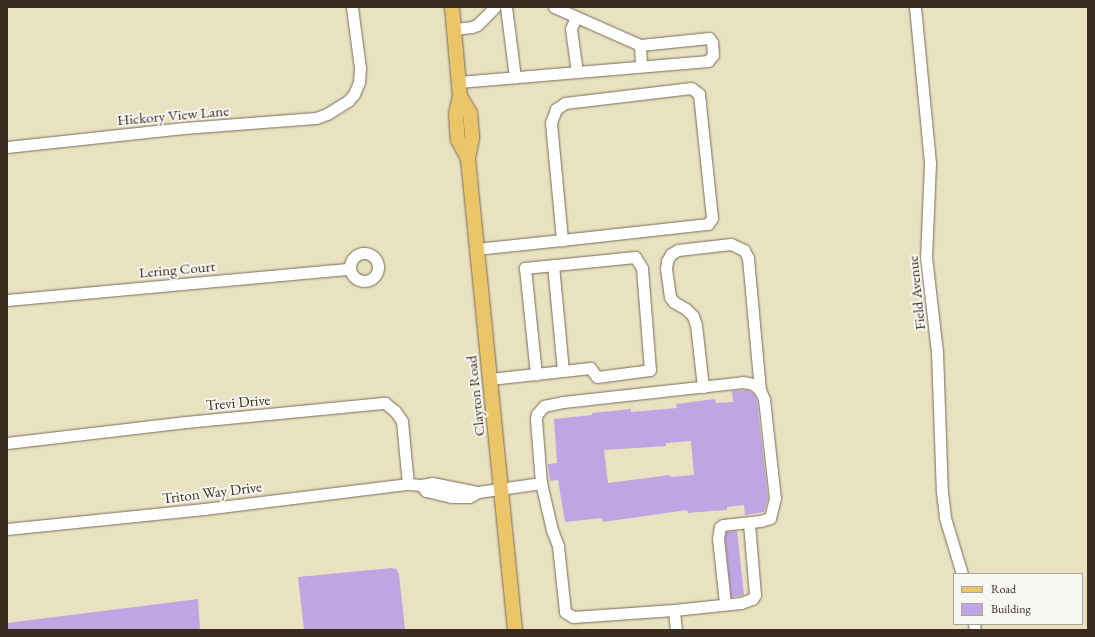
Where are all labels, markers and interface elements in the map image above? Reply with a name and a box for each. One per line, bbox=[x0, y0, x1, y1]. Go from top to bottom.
street label: Hickory View Lane bbox=[116, 101, 230, 129]
street label: Field Avenue bbox=[903, 255, 929, 331]
street label: Lering Court bbox=[138, 257, 216, 281]
street label: Clayton Road bbox=[462, 355, 488, 437]
street label: Trevi Drive bbox=[205, 390, 271, 414]
street label: Triton Way Drive bbox=[161, 477, 263, 507]
legend bbox=[953, 573, 1083, 625]
text: Road bbox=[991, 581, 1016, 597]
text: Building bbox=[991, 601, 1031, 617]

